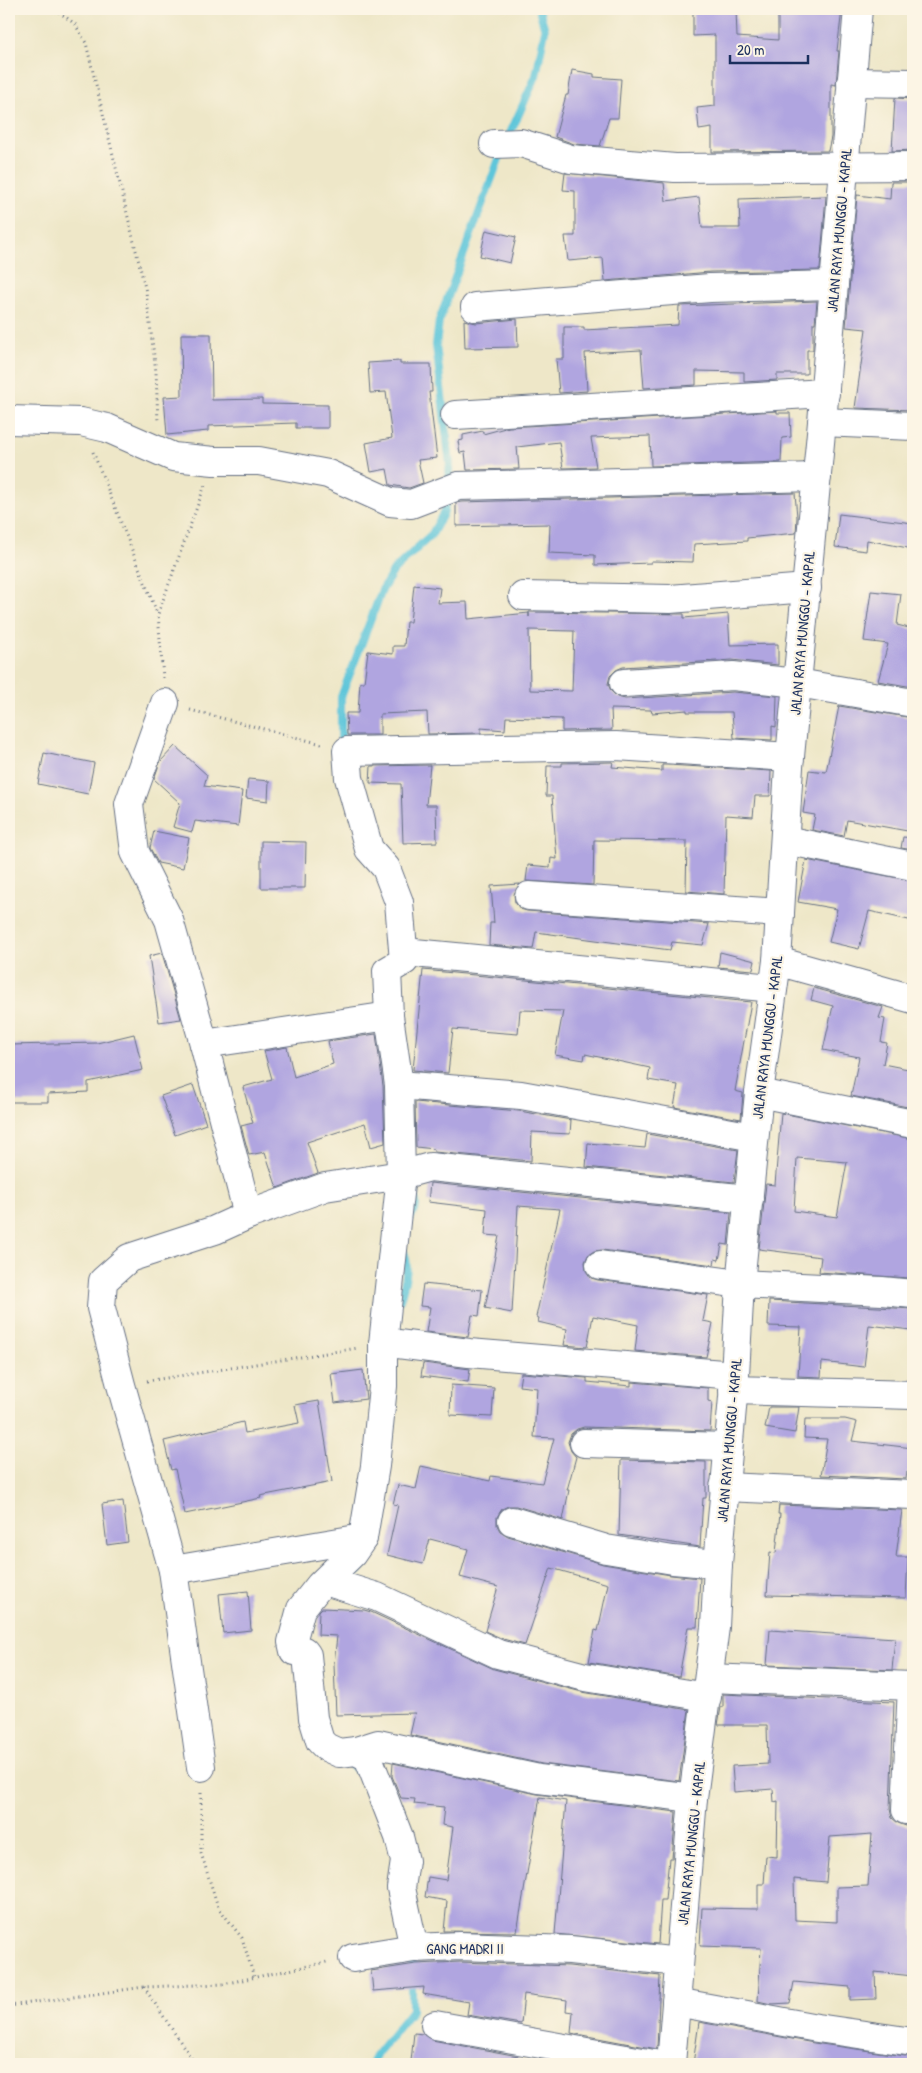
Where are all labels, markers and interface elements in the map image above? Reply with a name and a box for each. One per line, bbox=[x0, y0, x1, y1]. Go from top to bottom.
scale bar bbox=[730, 32, 807, 64]
text: 20 m bbox=[737, 39, 764, 60]
street label: JALAN RAYA MUNGGU - KAPAL bbox=[821, 147, 857, 313]
street label: JALAN RAYA MUNGGU - KAPAL bbox=[784, 550, 820, 716]
street label: JALAN RAYA MUNGGU - KAPAL bbox=[747, 954, 788, 1120]
street label: JALAN RAYA MUNGGU - KAPAL bbox=[711, 1357, 747, 1523]
street label: JALAN RAYA MUNGGU - KAPAL bbox=[672, 1760, 710, 1926]
street label: GANG MADRI II bbox=[426, 1938, 504, 1959]

